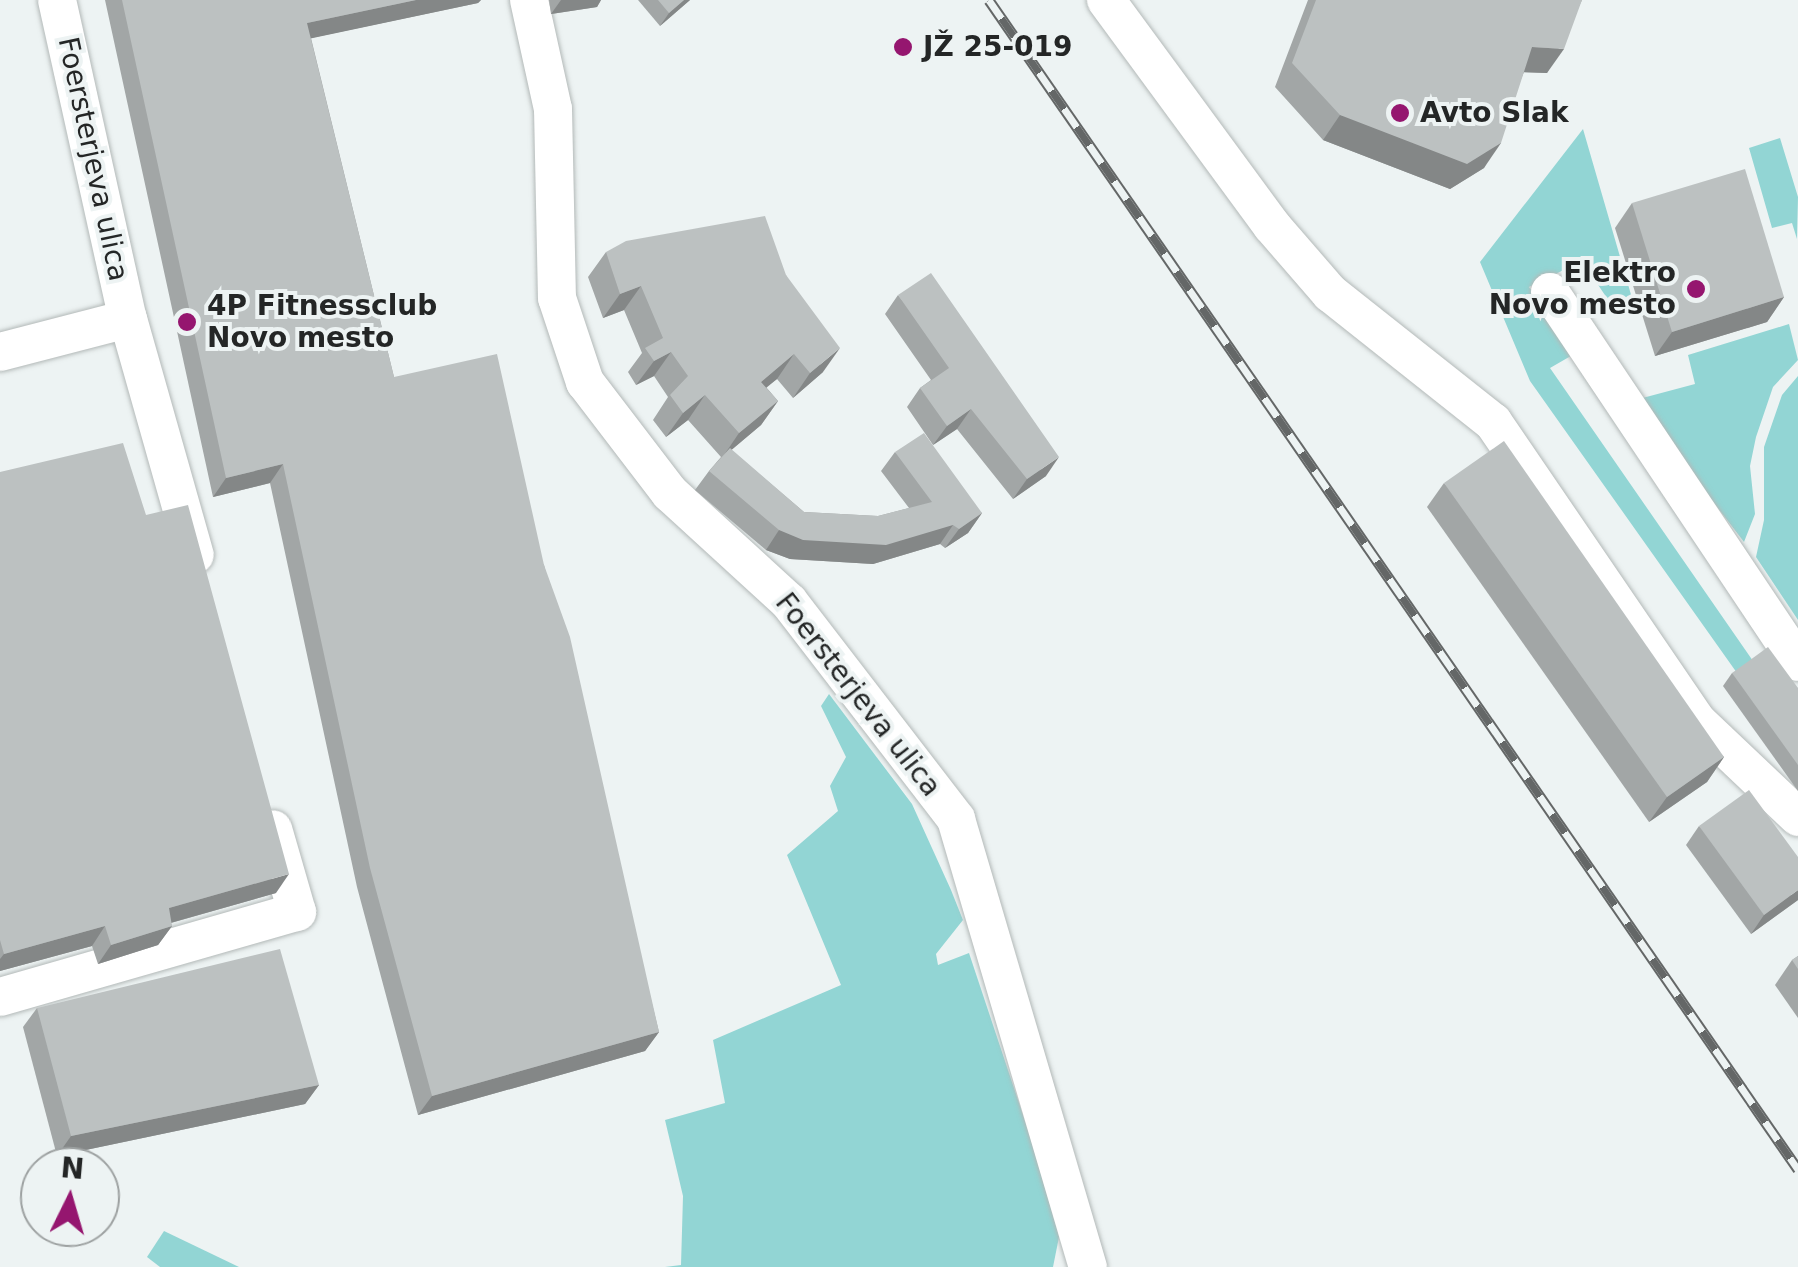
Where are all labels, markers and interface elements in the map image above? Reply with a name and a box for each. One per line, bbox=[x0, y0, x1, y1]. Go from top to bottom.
place label: JŽ 25-019 bbox=[923, 30, 1073, 64]
street label: Foersterjeva ulica bbox=[51, 34, 135, 284]
marker: JŽ 25-019 bbox=[892, 36, 914, 58]
place label: Avto Slak bbox=[1420, 96, 1569, 130]
marker: Avto Slak bbox=[1389, 102, 1411, 124]
place label: Elektro Novo mesto bbox=[1489, 256, 1676, 322]
marker: Elektro Novo mesto bbox=[1685, 278, 1707, 300]
place label: 4P Fitnessclub Novo mesto bbox=[207, 289, 437, 355]
marker: 4P Fitnessclub Novo mesto bbox=[176, 311, 198, 333]
street label: Foersterjeva ulica bbox=[768, 587, 948, 803]
north arrow bbox=[20, 1147, 120, 1247]
text: N bbox=[59, 1151, 86, 1186]

